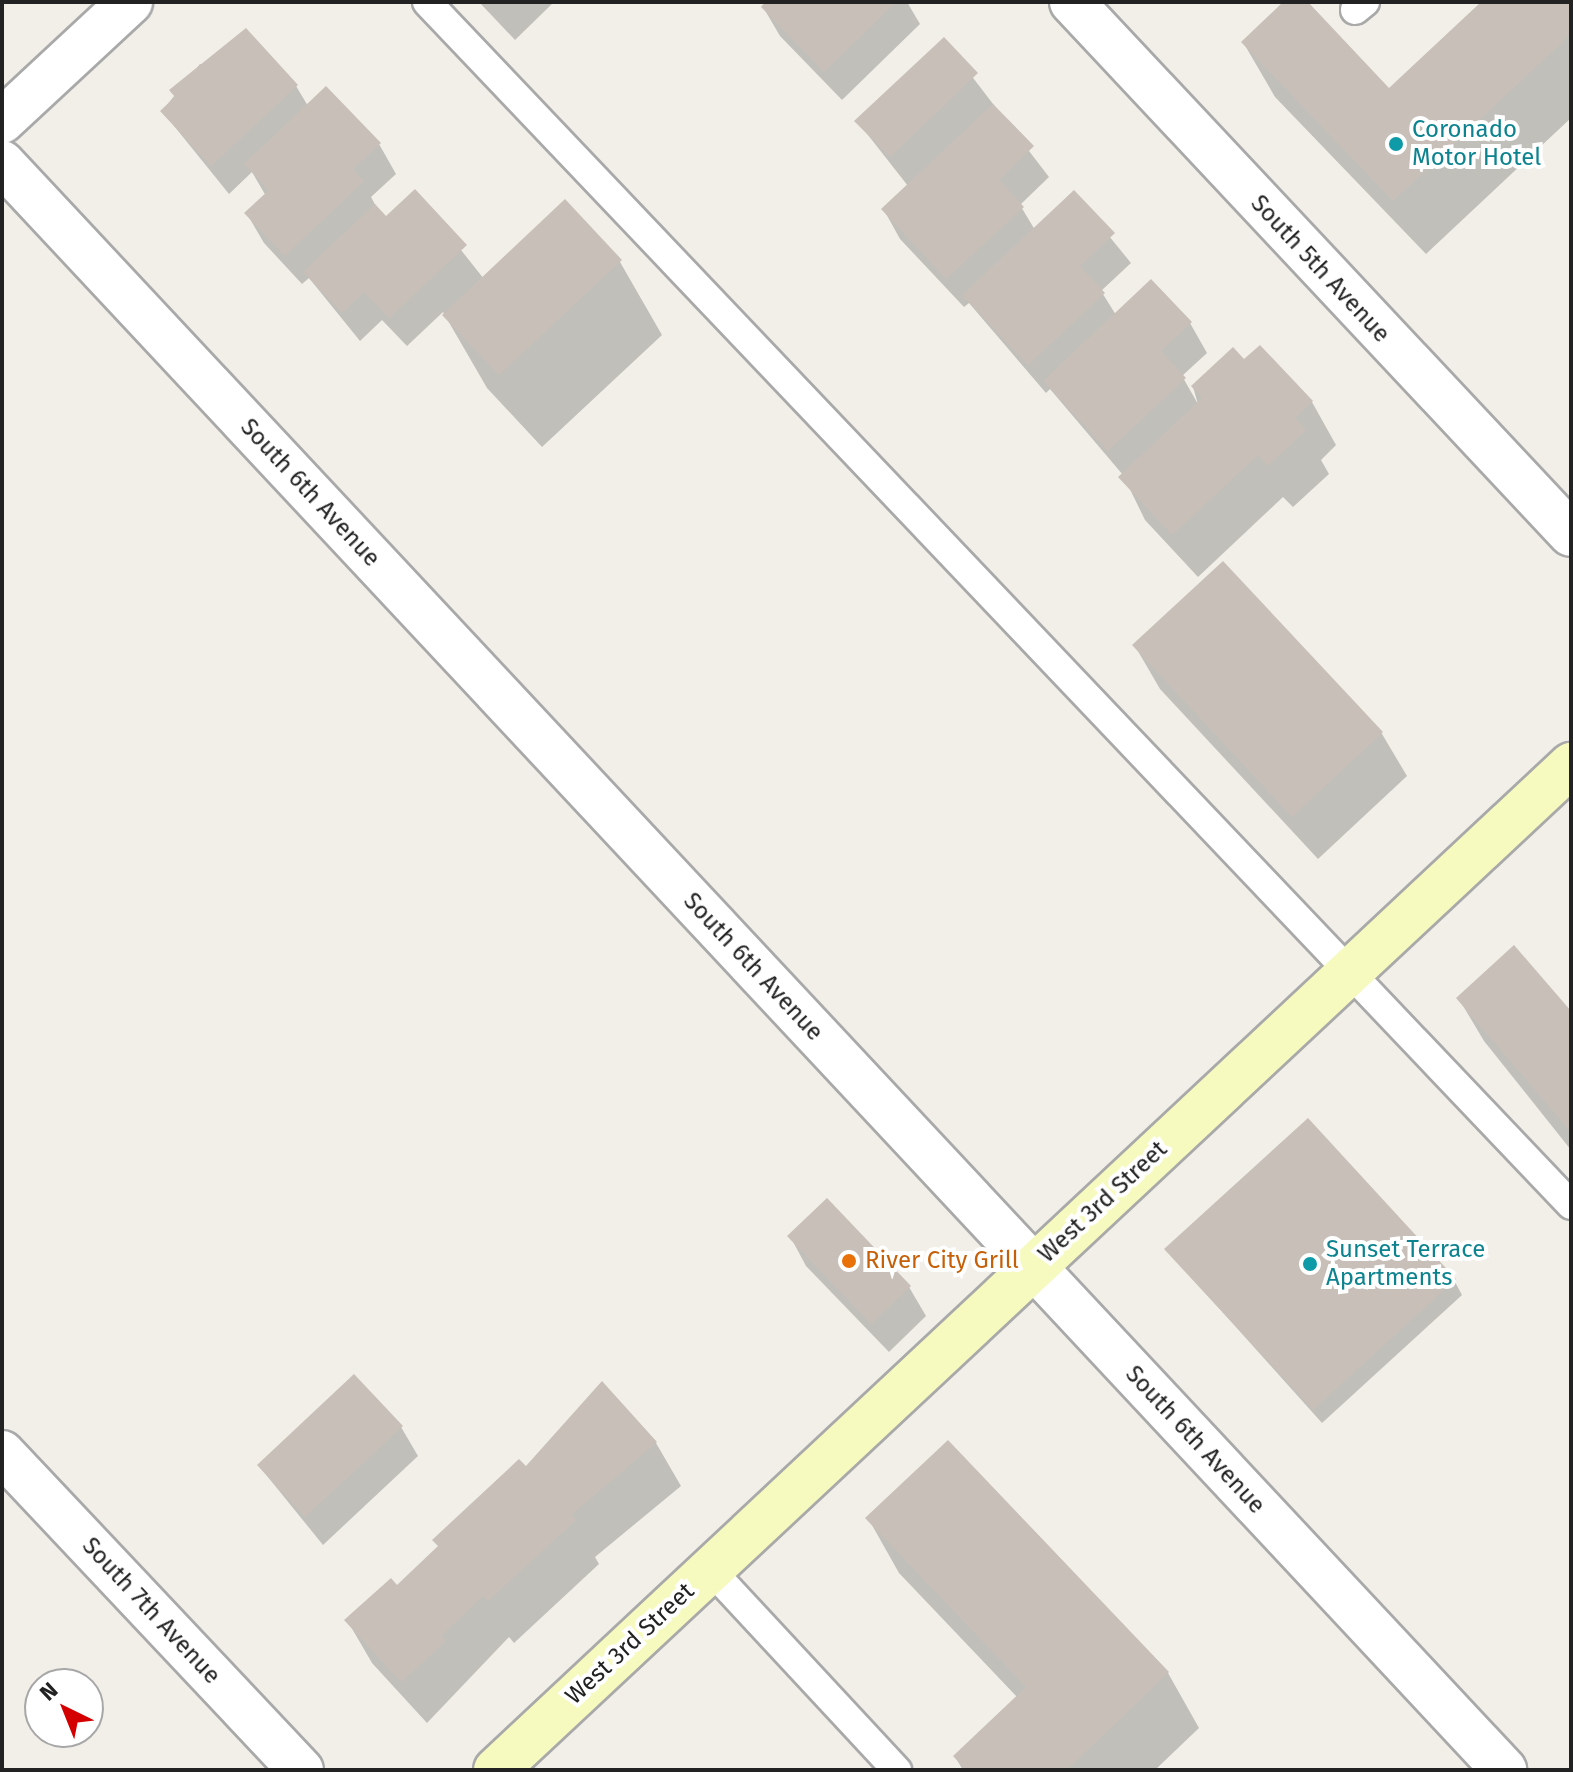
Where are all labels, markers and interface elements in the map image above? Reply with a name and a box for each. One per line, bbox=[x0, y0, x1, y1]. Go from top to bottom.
place label: Coronado Motor Hotel bbox=[1412, 116, 1541, 172]
marker: Coronado Motor Hotel bbox=[1387, 135, 1405, 153]
street label: South 5th Avenue bbox=[1244, 189, 1396, 349]
street label: South 6th Avenue bbox=[234, 413, 386, 573]
street label: South 6th Avenue bbox=[677, 887, 829, 1047]
street label: West 3rd Street bbox=[1033, 1135, 1173, 1269]
place label: Sunset Terrace Apartments bbox=[1326, 1236, 1485, 1292]
place label: River City Grill bbox=[865, 1247, 1019, 1275]
marker: River City Grill bbox=[840, 1252, 858, 1270]
marker: Sunset Terrace Apartments bbox=[1301, 1255, 1319, 1273]
street label: South 6th Avenue bbox=[1119, 1360, 1271, 1520]
street label: South 7th Avenue bbox=[76, 1532, 226, 1690]
street label: West 3rd Street bbox=[560, 1577, 700, 1711]
north arrow bbox=[24, 1668, 104, 1748]
text: N bbox=[34, 1677, 63, 1706]

